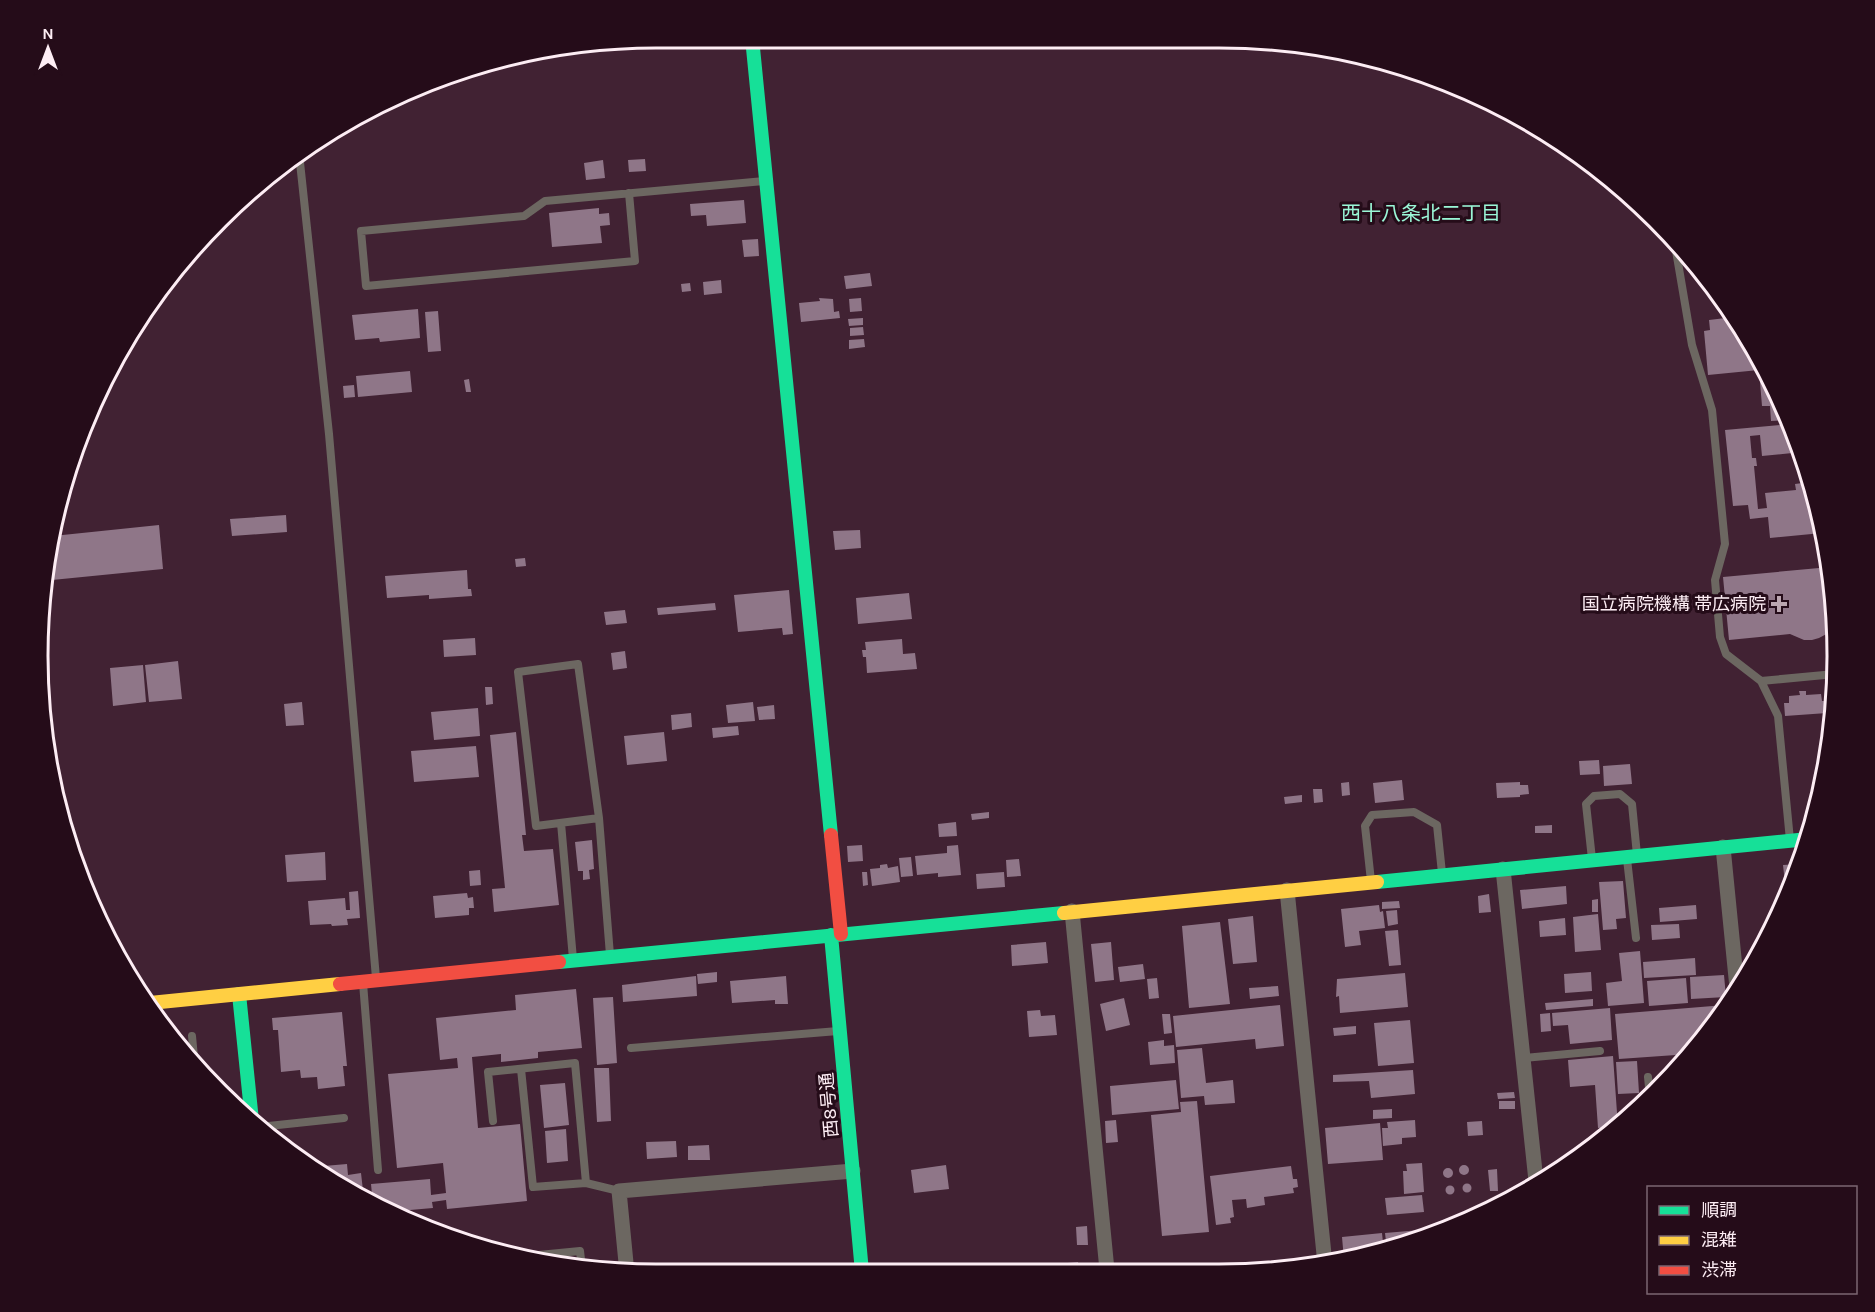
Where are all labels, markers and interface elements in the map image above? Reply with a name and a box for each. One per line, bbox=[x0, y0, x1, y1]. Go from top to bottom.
north arrow bbox=[18, 18, 78, 78]
text: N bbox=[42, 24, 54, 43]
district label: 西十八条北二丁目 bbox=[1341, 202, 1501, 225]
place label: 国立病院機構 帯広病院 bbox=[1582, 593, 1766, 615]
marker: 国立病院機構 帯広病院 bbox=[1770, 595, 1788, 613]
street label: 西8号通 bbox=[815, 1072, 843, 1138]
legend bbox=[1647, 1186, 1857, 1294]
text: 順調 bbox=[1701, 1199, 1737, 1221]
text: 混雑 bbox=[1701, 1229, 1737, 1251]
text: 渋滞 bbox=[1701, 1259, 1737, 1281]

